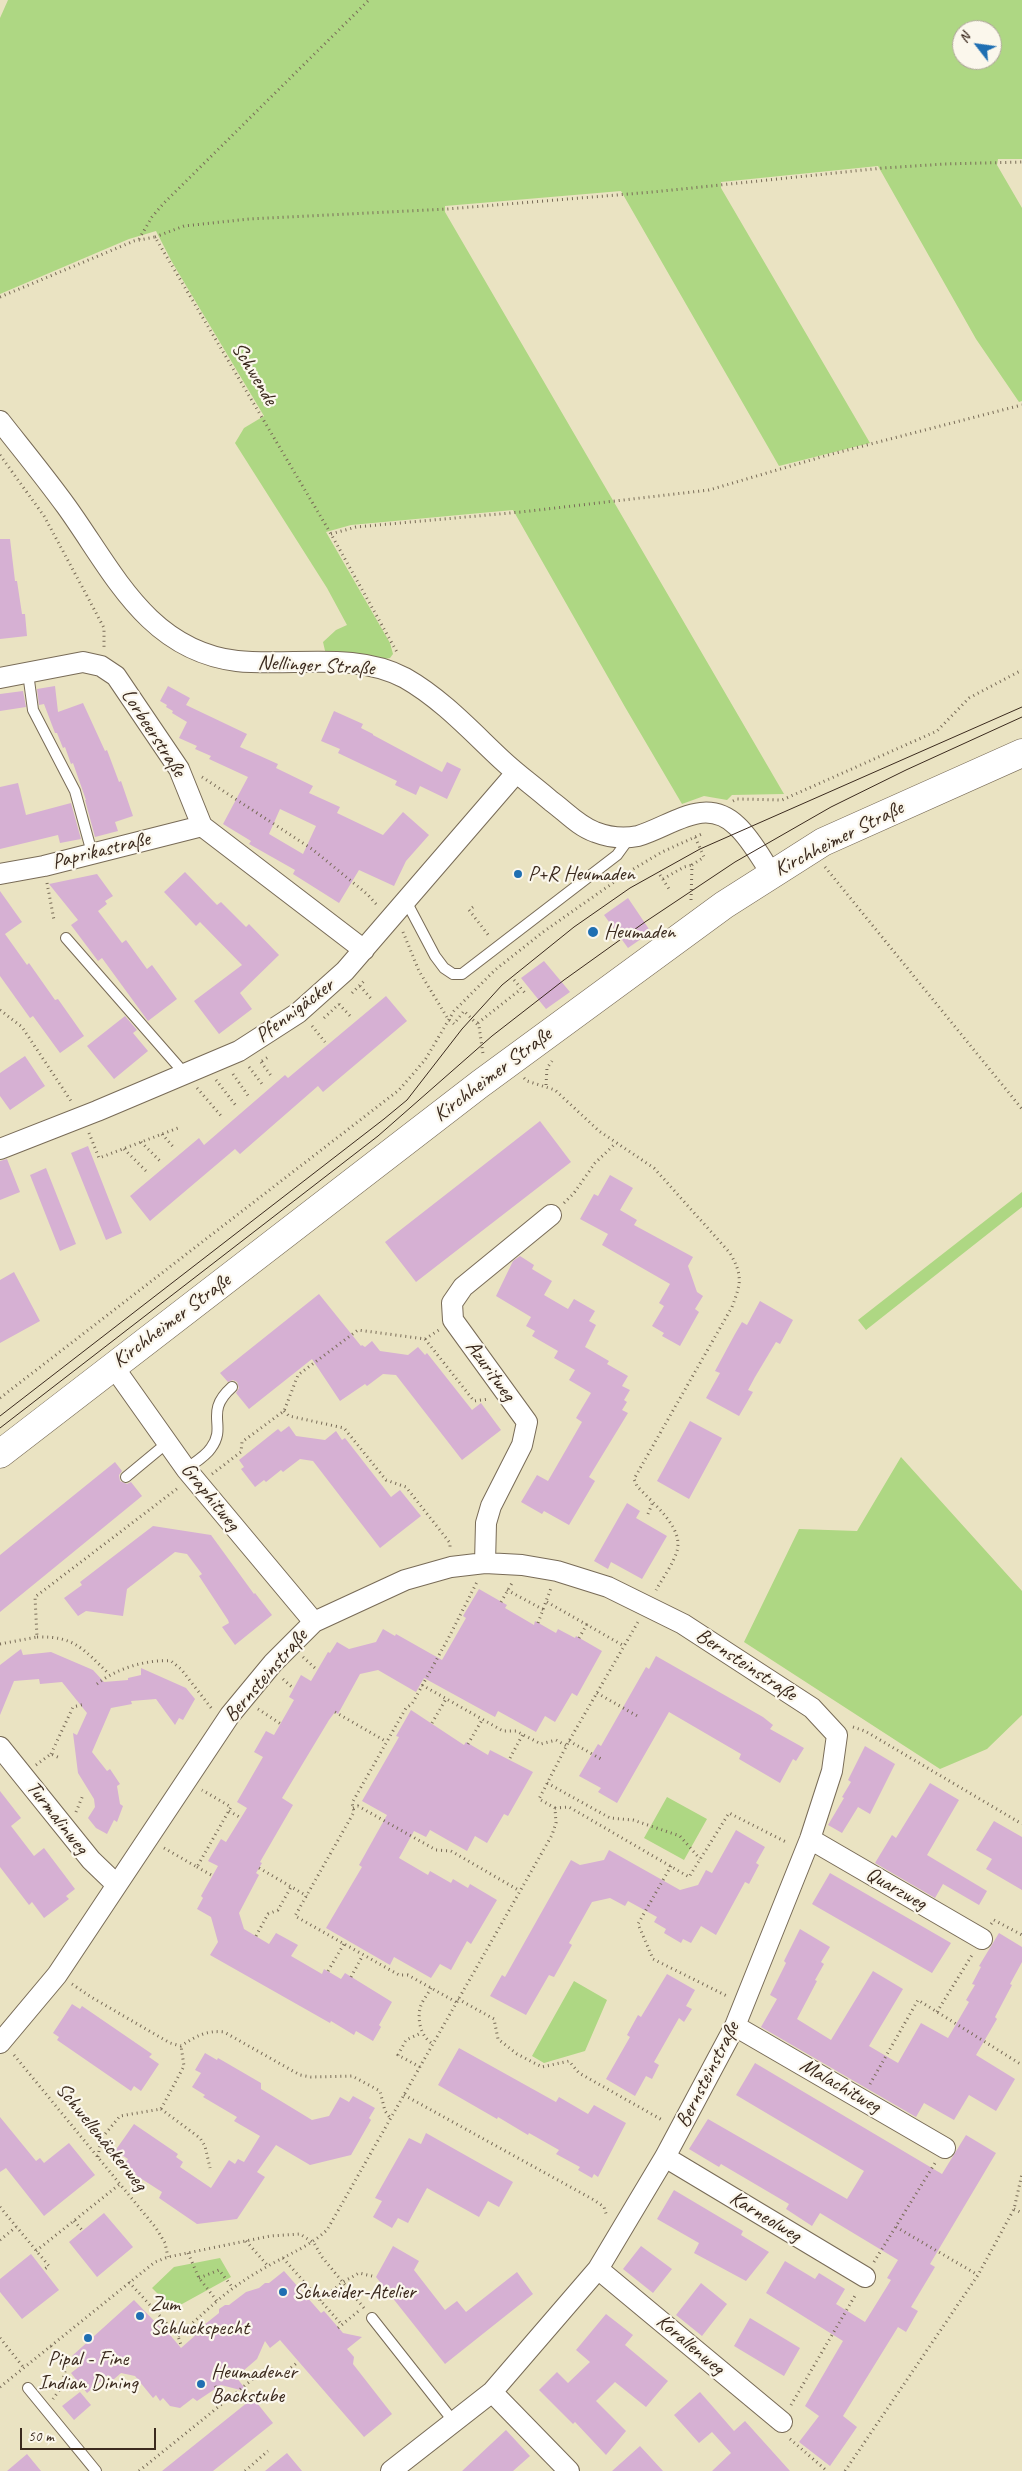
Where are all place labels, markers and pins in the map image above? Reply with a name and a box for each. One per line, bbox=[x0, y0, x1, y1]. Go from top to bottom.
place label: P+R Heumaden bbox=[528, 861, 635, 887]
marker: P+R Heumaden bbox=[512, 868, 524, 880]
place label: Heumaden bbox=[604, 919, 675, 945]
marker: Heumaden bbox=[586, 925, 600, 939]
place label: Schneider-Atelier bbox=[293, 2279, 416, 2305]
marker: Schneider-Atelier bbox=[277, 2286, 289, 2298]
place label: Zum Schluckspecht bbox=[150, 2291, 249, 2341]
marker: Zum Schluckspecht bbox=[134, 2310, 146, 2322]
marker: Pipal - Fine Indian Dining bbox=[82, 2332, 94, 2344]
place label: Pipal - Fine Indian Dining bbox=[38, 2346, 138, 2396]
place label: Heumadener Backstube bbox=[211, 2359, 297, 2409]
marker: Heumadener Backstube bbox=[195, 2378, 207, 2390]

